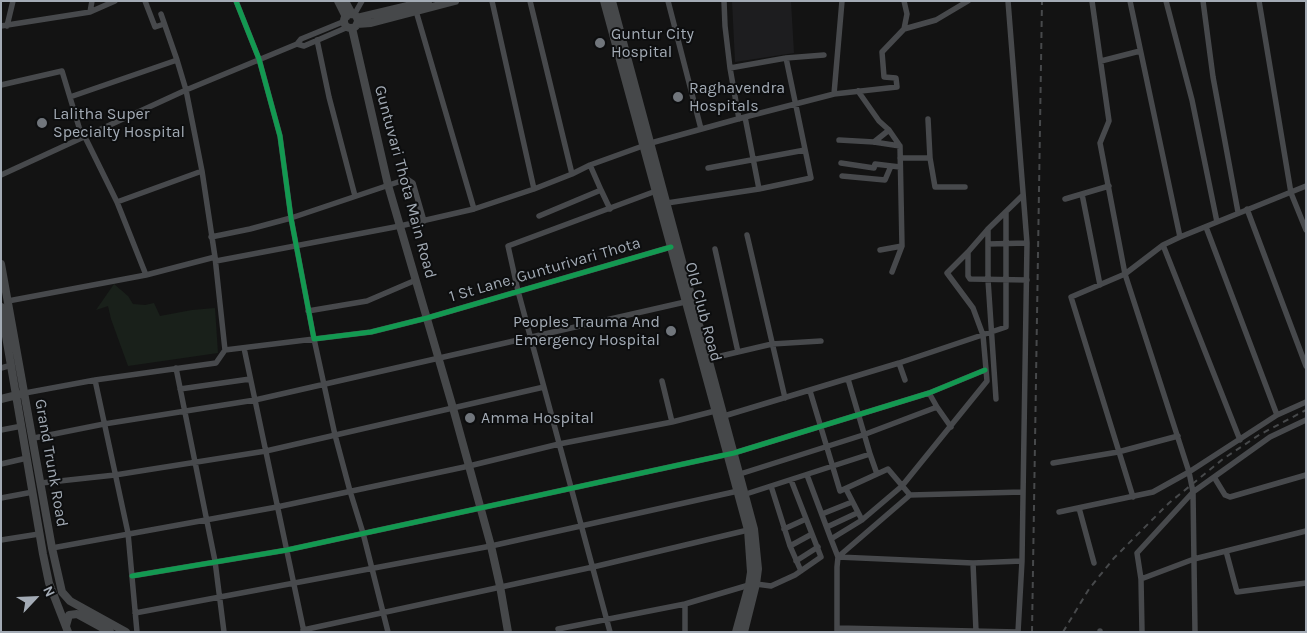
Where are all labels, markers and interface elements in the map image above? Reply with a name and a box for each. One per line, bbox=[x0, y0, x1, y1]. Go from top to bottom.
place label: Guntur City Hospital bbox=[611, 24, 694, 62]
marker: Guntur City Hospital bbox=[593, 36, 607, 50]
place label: Raghavendra Hospitals bbox=[689, 78, 785, 116]
street label: Guntuvari Thota Main Road bbox=[370, 83, 440, 281]
marker: Raghavendra Hospitals bbox=[671, 90, 685, 104]
place label: Lalitha Super Specialty Hospital bbox=[53, 104, 185, 142]
marker: Lalitha Super Specialty Hospital bbox=[35, 116, 49, 130]
street label: 1 St Lane, Gunturivari Thota bbox=[447, 233, 643, 307]
street label: Old Club Road bbox=[681, 260, 725, 364]
place label: Peoples Trauma And Emergency Hospital bbox=[513, 312, 660, 350]
marker: Peoples Trauma And Emergency Hospital bbox=[664, 324, 678, 338]
street label: Grand Trunk Road bbox=[30, 398, 72, 528]
place label: Amma Hospital bbox=[481, 408, 594, 428]
marker: Amma Hospital bbox=[463, 411, 477, 425]
north arrow bbox=[10, 573, 60, 623]
text: N bbox=[39, 583, 59, 600]

